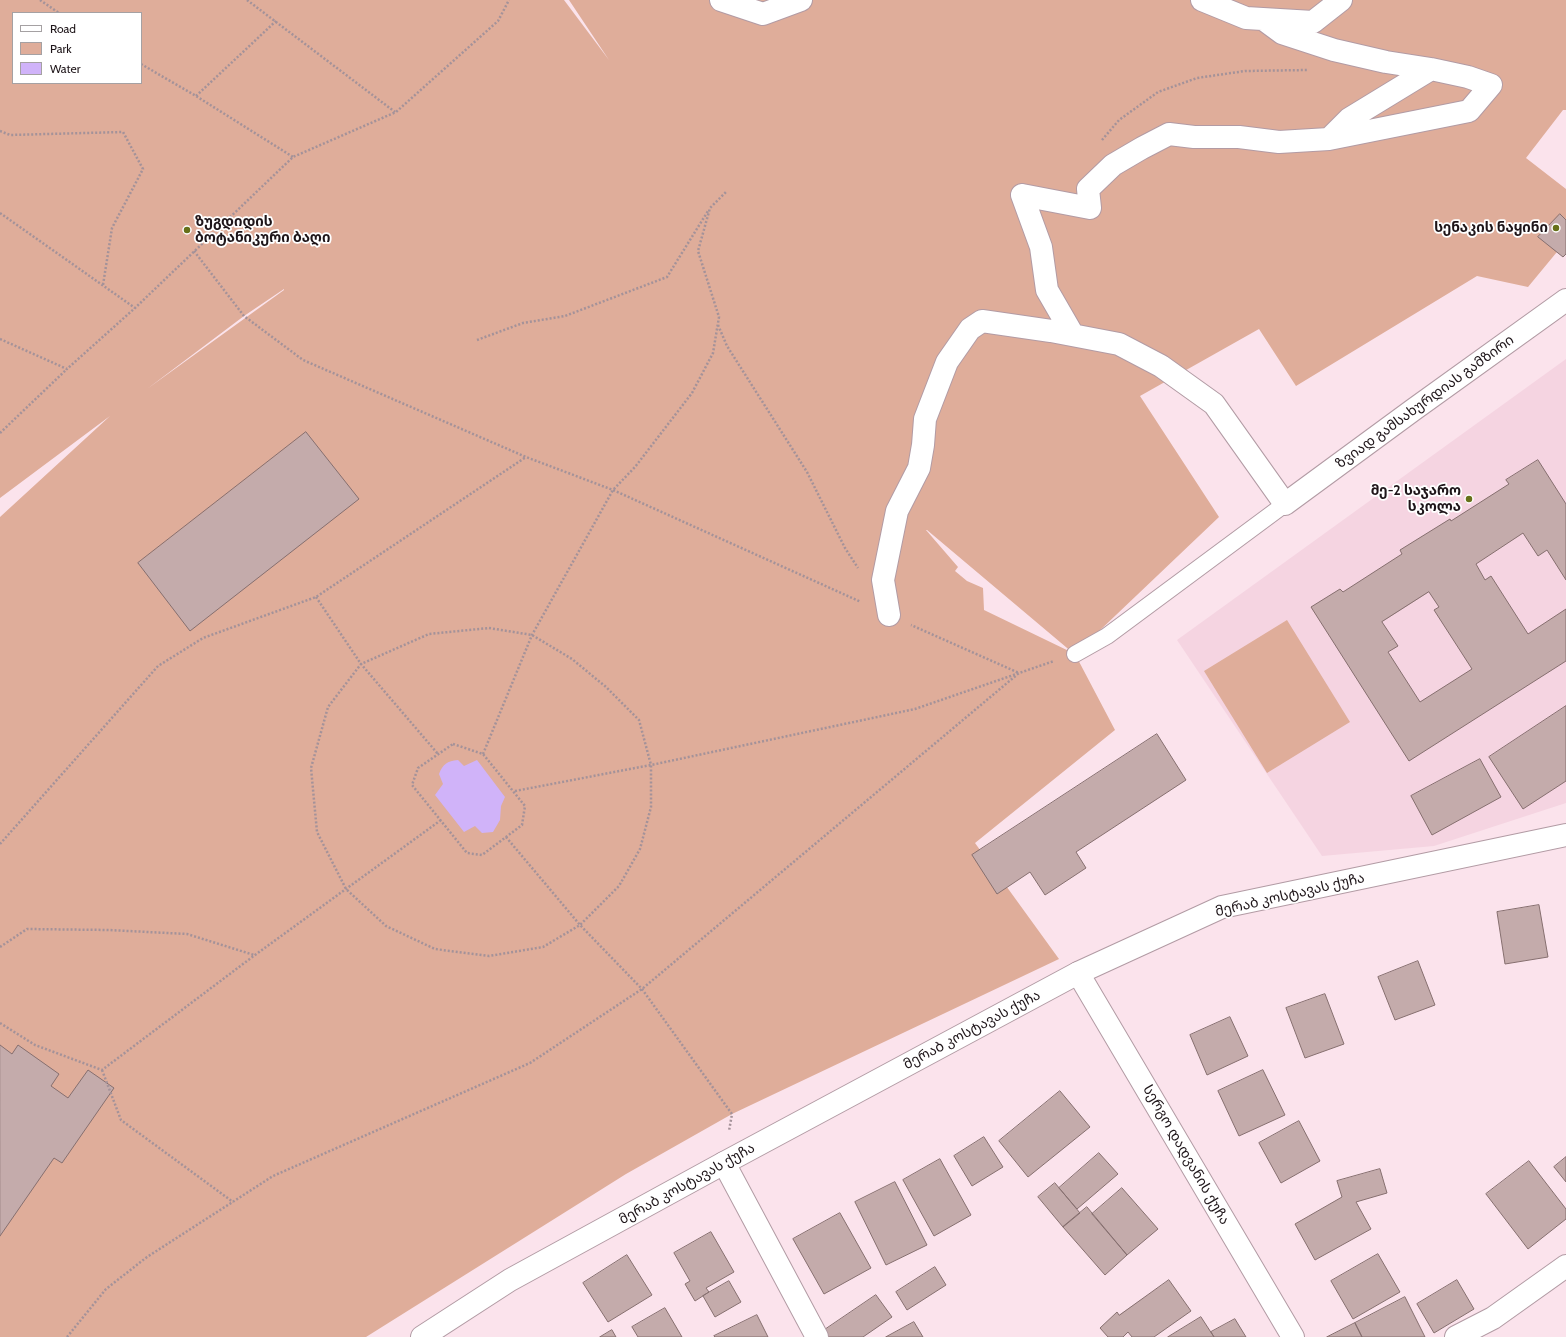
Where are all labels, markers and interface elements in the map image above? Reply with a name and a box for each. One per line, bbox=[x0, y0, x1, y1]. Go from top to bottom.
legend bbox=[12, 12, 142, 84]
text: Road bbox=[50, 21, 76, 36]
text: Park bbox=[50, 41, 72, 56]
text: Water bbox=[50, 61, 80, 76]
place label: ზუგდიდის ბოტანიკური ბაღი bbox=[195, 214, 330, 246]
place label: სენაკის ნაყინი bbox=[1434, 220, 1548, 236]
marker: სენაკის ნაყინი bbox=[1551, 223, 1561, 233]
marker: ზუგდიდის ბოტანიკური ბაღი bbox=[182, 225, 192, 235]
street label: ზვიად გამსახურდიას გამზირი bbox=[1333, 332, 1517, 472]
place label: მე-2 საჯარო სკოლა bbox=[1371, 483, 1461, 516]
marker: მე-2 საჯარო სკოლა bbox=[1464, 494, 1474, 504]
street label: მერაბ კოსტავას ქუჩა bbox=[1214, 870, 1366, 920]
street label: მერაბ კოსტავას ქუჩა bbox=[901, 987, 1043, 1073]
street label: სერგო დადვანის ქუჩა bbox=[1139, 1082, 1233, 1228]
street label: მერაბ კოსტავას ქუჩა bbox=[616, 1140, 758, 1228]

